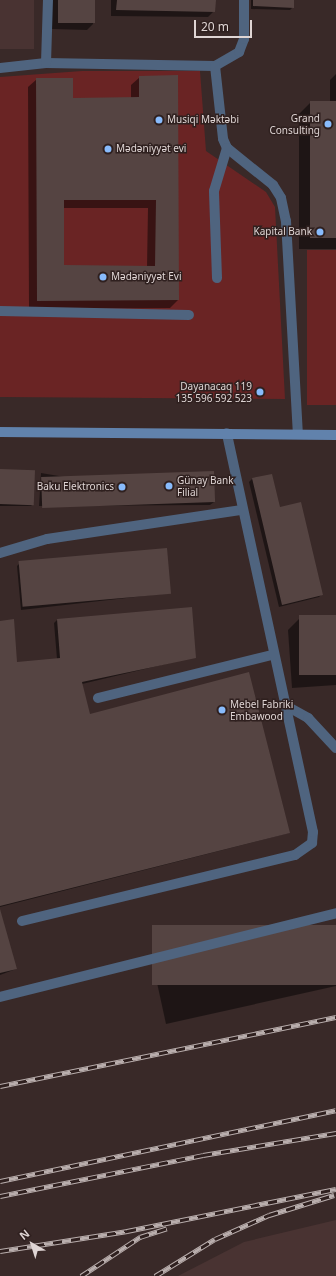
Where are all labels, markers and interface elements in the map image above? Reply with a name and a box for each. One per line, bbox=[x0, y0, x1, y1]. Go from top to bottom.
scale bar bbox=[196, 12, 254, 38]
text: 20 m bbox=[201, 18, 229, 35]
place label: Grand Consulting bbox=[269, 112, 320, 136]
place label: Musiqi Məktəbi bbox=[167, 114, 239, 126]
marker: Musiqi Məktəbi bbox=[154, 115, 164, 125]
marker: Grand Consulting bbox=[323, 119, 333, 129]
place label: Mədəniyyət evi bbox=[116, 143, 186, 155]
marker: Mədəniyyət evi bbox=[103, 144, 113, 154]
place label: Kapital Bank bbox=[253, 226, 312, 238]
marker: Kapital Bank bbox=[315, 227, 325, 237]
place label: Mədəniyyət Evi bbox=[111, 271, 182, 283]
marker: Mədəniyyət Evi bbox=[98, 272, 108, 282]
place label: Dayanacaq 119 135 596 592 523 bbox=[176, 380, 252, 404]
marker: Dayanacaq 119 135 596 592 523 bbox=[255, 387, 265, 397]
place label: Günay Bank Filial bbox=[177, 474, 234, 498]
place label: Baku Elektronics bbox=[37, 481, 114, 493]
marker: Günay Bank Filial bbox=[164, 481, 174, 491]
marker: Baku Elektronics bbox=[117, 482, 127, 492]
place label: Mebel Fabriki Embawood bbox=[230, 698, 293, 722]
marker: Mebel Fabriki Embawood bbox=[217, 705, 227, 715]
north arrow bbox=[12, 1224, 52, 1264]
text: N bbox=[16, 1226, 32, 1243]

